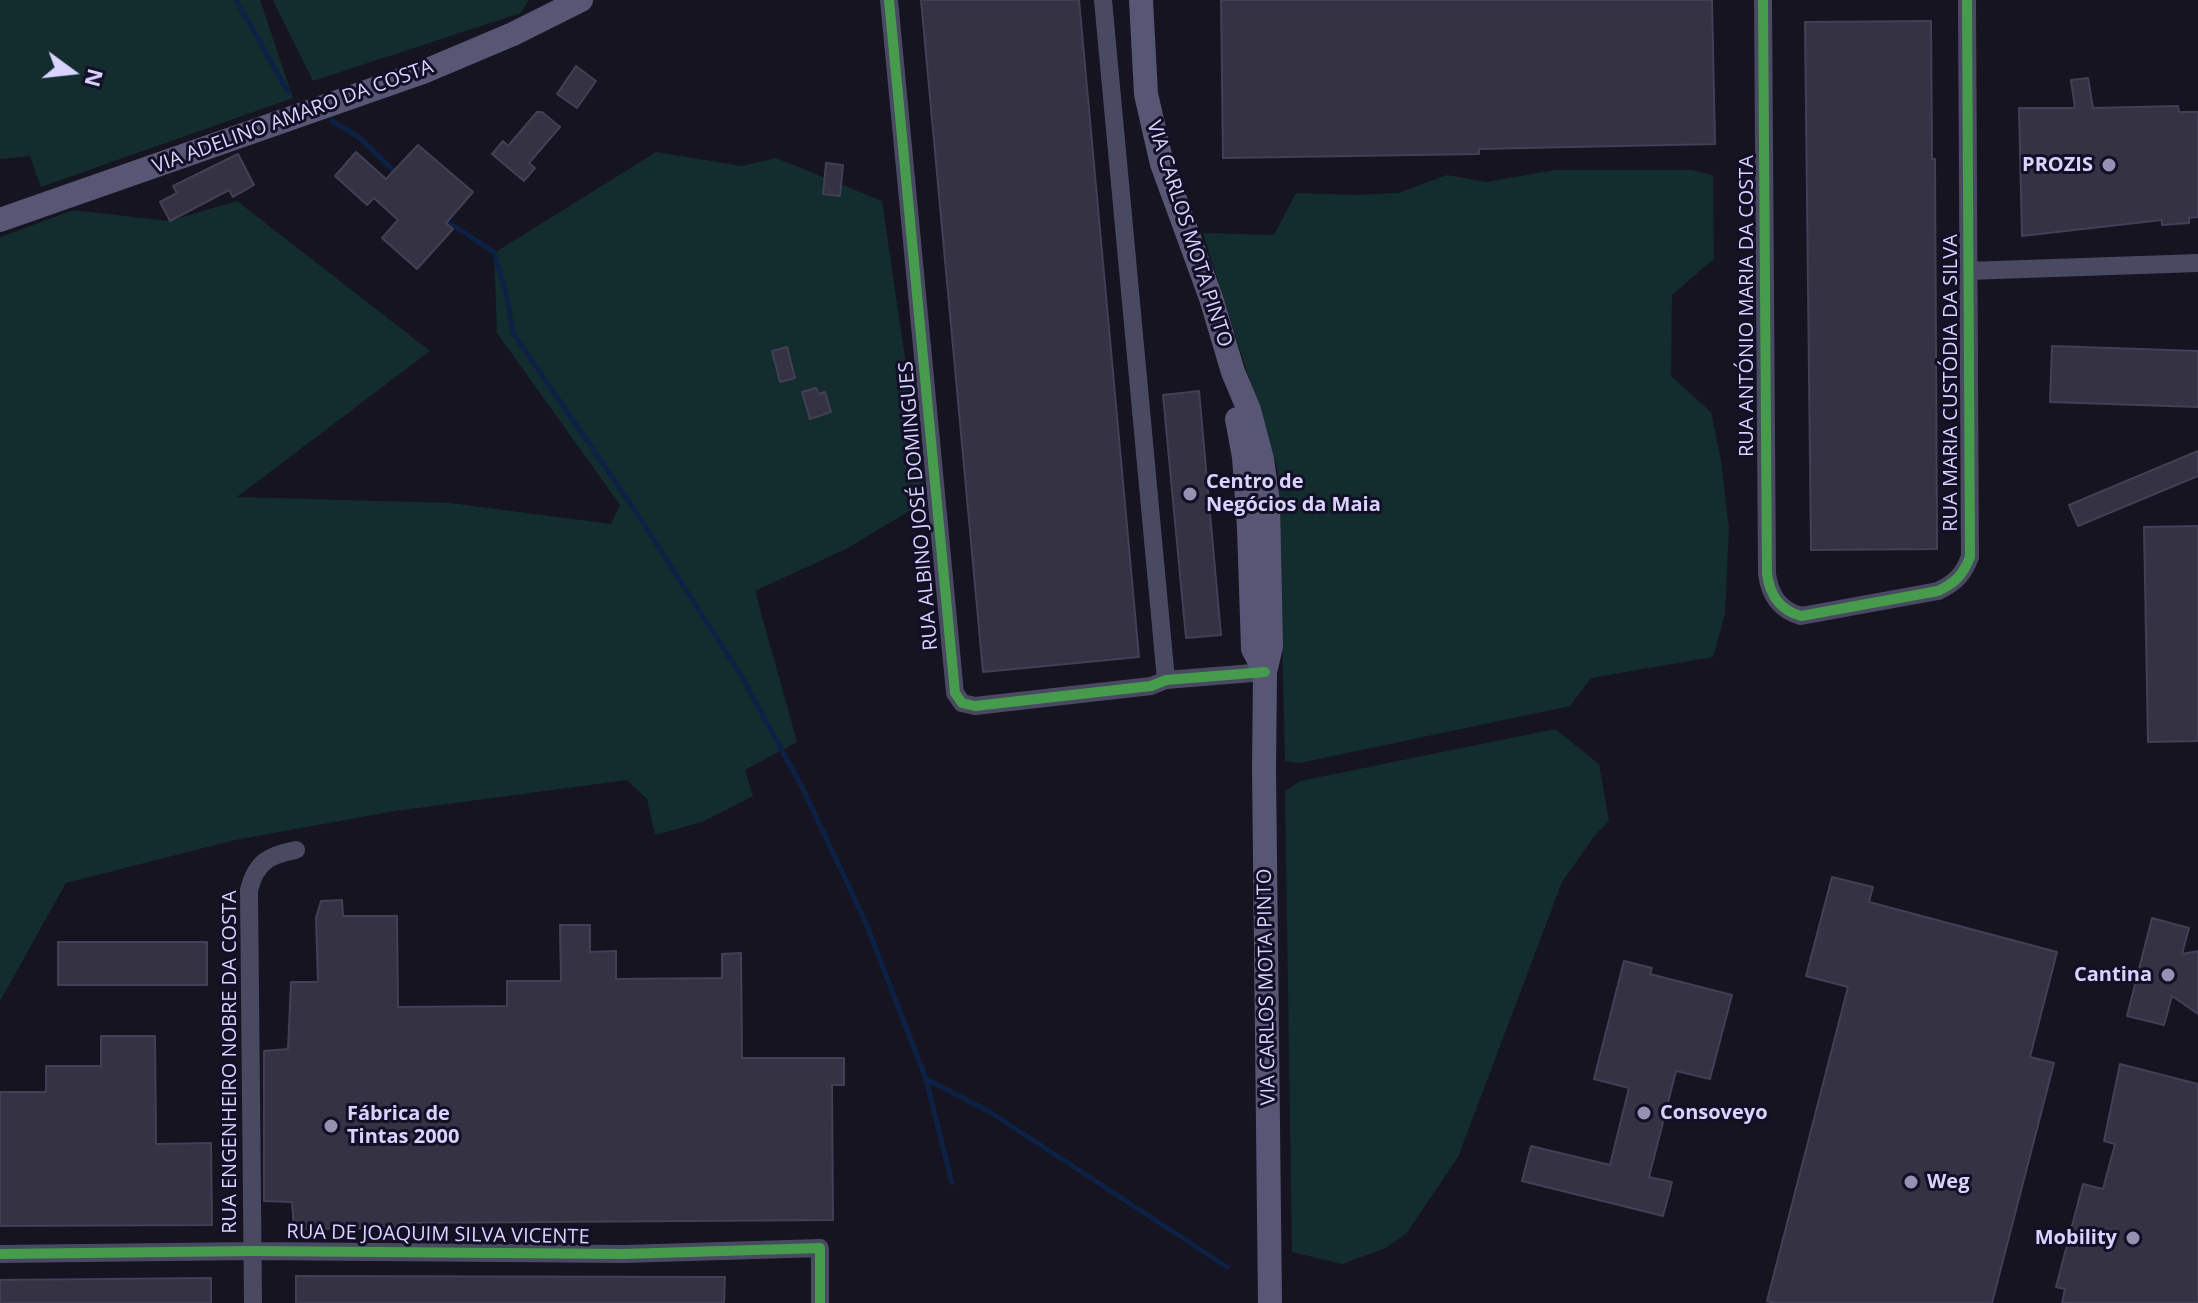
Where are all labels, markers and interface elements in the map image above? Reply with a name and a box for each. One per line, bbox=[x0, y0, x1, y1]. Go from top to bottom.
north arrow bbox=[32, 32, 112, 112]
street label: VIA ADELINO AMARO DA COSTA bbox=[149, 55, 437, 179]
text: N bbox=[78, 66, 112, 91]
street label: VIA CARLOS MOTA PINTO bbox=[1141, 118, 1237, 350]
place label: PROZIS bbox=[2022, 153, 2093, 177]
street label: RUA ANTÓNIO MARIA DA COSTA bbox=[1735, 155, 1759, 457]
marker: PROZIS bbox=[2100, 156, 2118, 174]
street label: RUA MARIA CUSTÓDIA DA SILVA bbox=[1939, 234, 1963, 532]
street label: RUA ALBINO JOSÉ DOMINGUES bbox=[894, 360, 944, 652]
place label: Centro de Negócios da Maia bbox=[1206, 470, 1381, 517]
marker: Centro de Negócios da Maia bbox=[1181, 485, 1199, 503]
street label: VIA CARLOS MOTA PINTO bbox=[1253, 868, 1281, 1106]
street label: RUA ENGENHEIRO NOBRE DA COSTA bbox=[218, 890, 242, 1234]
place label: Cantina bbox=[2074, 963, 2152, 987]
marker: Cantina bbox=[2159, 966, 2177, 984]
place label: Consoveyo bbox=[1660, 1101, 1768, 1125]
place label: Fábrica de Tintas 2000 bbox=[347, 1102, 459, 1149]
marker: Consoveyo bbox=[1635, 1104, 1653, 1122]
marker: Fábrica de Tintas 2000 bbox=[322, 1117, 340, 1135]
place label: Weg bbox=[1927, 1170, 1969, 1194]
marker: Weg bbox=[1902, 1173, 1920, 1191]
street label: RUA DE JOAQUIM SILVA VICENTE bbox=[286, 1220, 590, 1250]
place label: Mobility bbox=[2035, 1226, 2117, 1250]
marker: Mobility bbox=[2124, 1229, 2142, 1247]

